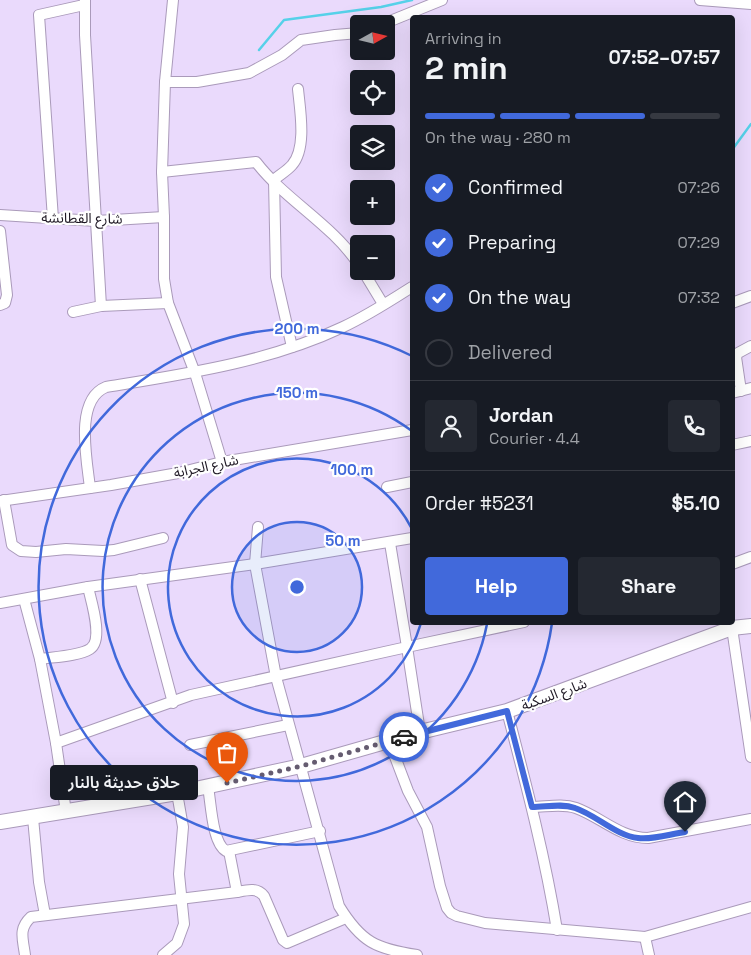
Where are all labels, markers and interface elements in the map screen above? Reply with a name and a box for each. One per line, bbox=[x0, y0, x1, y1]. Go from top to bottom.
north arrow bbox=[350, 15, 395, 60]
map controls bbox=[350, 15, 395, 280]
text: Arriving in bbox=[425, 28, 502, 49]
text: 07:52–07:57 bbox=[608, 45, 720, 70]
text: 2 min bbox=[425, 48, 508, 88]
button: locate bbox=[350, 70, 395, 115]
button: layers bbox=[350, 125, 395, 170]
text: On the way · 280 m bbox=[425, 127, 571, 148]
icon: check bbox=[425, 174, 453, 202]
text: Confirmed bbox=[468, 175, 563, 200]
text: 07:26 bbox=[678, 177, 720, 198]
button: + bbox=[350, 180, 395, 225]
street label: شارع القطانشة bbox=[41, 208, 123, 230]
icon: check bbox=[425, 229, 453, 257]
text: Preparing bbox=[468, 230, 556, 255]
text: 07:29 bbox=[678, 232, 720, 253]
button: − bbox=[350, 235, 395, 280]
icon: check bbox=[425, 284, 453, 312]
text: On the way bbox=[468, 285, 571, 310]
text: 07:32 bbox=[678, 287, 720, 308]
text: 200 m bbox=[275, 319, 319, 338]
text: Delivered bbox=[468, 340, 553, 365]
text: 150 m bbox=[276, 383, 318, 402]
button: person bbox=[425, 400, 477, 452]
button: phone bbox=[668, 400, 720, 452]
text: Jordan bbox=[489, 403, 554, 428]
text: Courier · 4.4 bbox=[489, 428, 580, 449]
street label: شارع الجرابة bbox=[172, 450, 241, 484]
text: 100 m bbox=[331, 460, 373, 479]
text: Order #5231 bbox=[425, 491, 534, 516]
text: $5.10 bbox=[672, 491, 720, 516]
text: 50 m bbox=[325, 531, 361, 550]
button: Help bbox=[425, 557, 568, 615]
button: Share bbox=[578, 557, 720, 615]
centre of rings bbox=[288, 578, 306, 596]
street label: شارع السكبة bbox=[519, 674, 590, 716]
courier bbox=[379, 712, 429, 762]
icon: car bbox=[390, 723, 418, 751]
pin bbox=[206, 732, 248, 783]
icon: bag bbox=[213, 739, 241, 767]
callout: حلاق حديثة بالنار bbox=[49, 766, 197, 800]
text: حلاق حديثة بالنار bbox=[68, 772, 180, 793]
pin bbox=[664, 781, 706, 832]
icon: home bbox=[671, 788, 699, 816]

